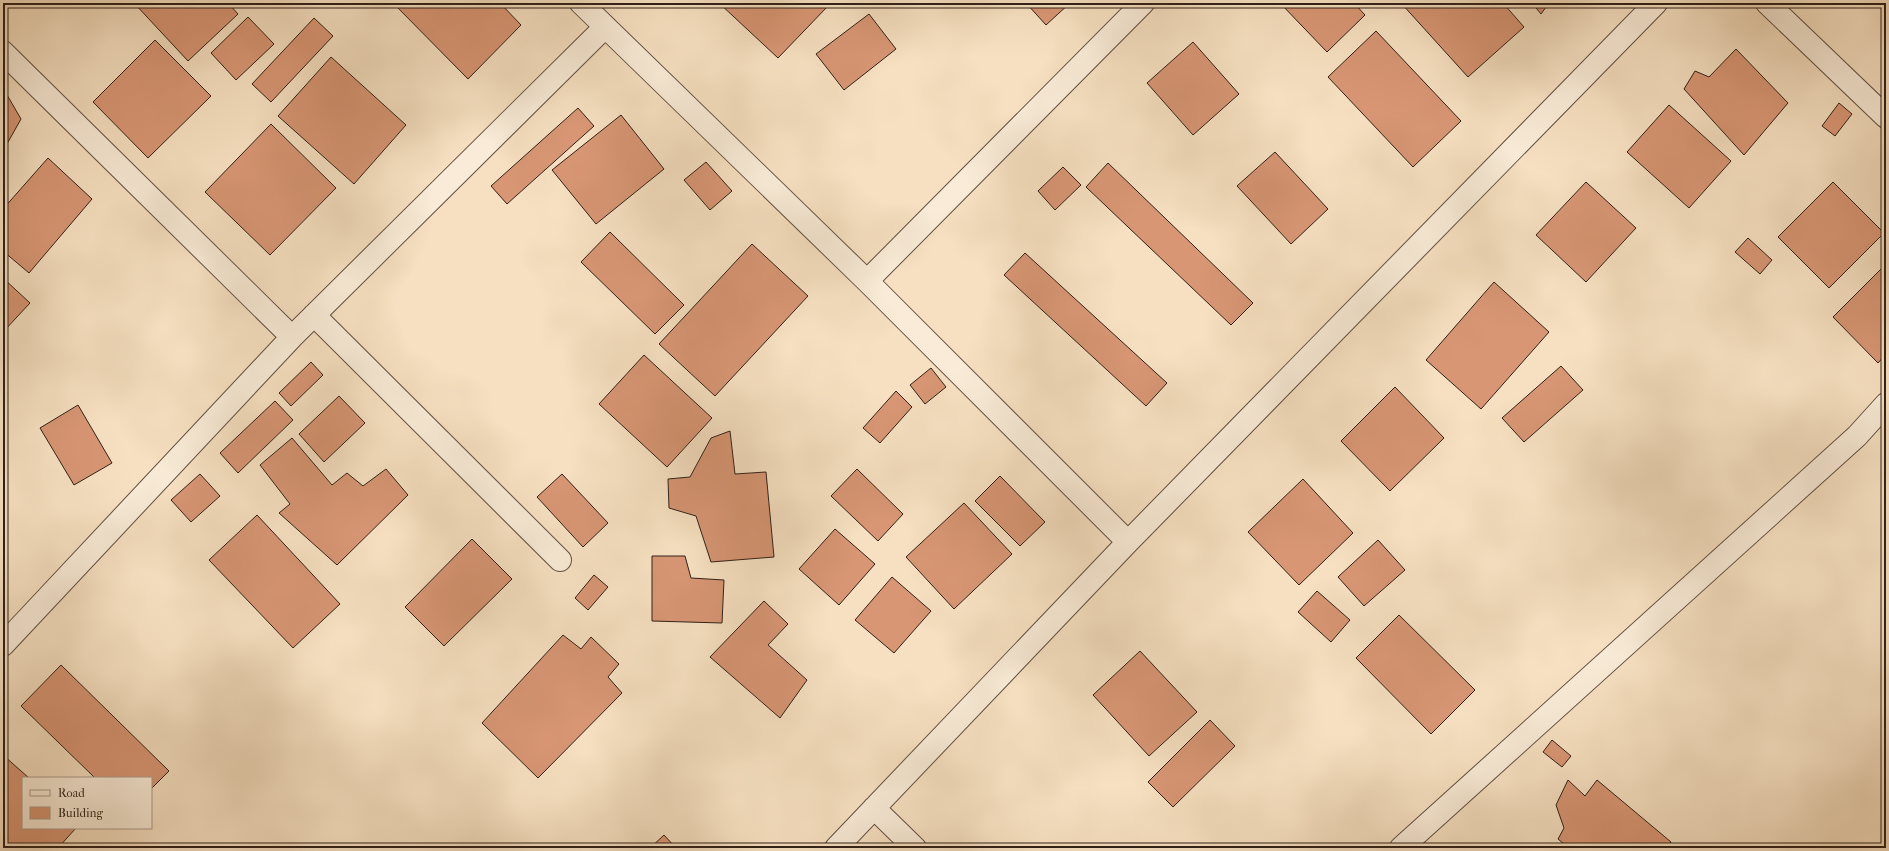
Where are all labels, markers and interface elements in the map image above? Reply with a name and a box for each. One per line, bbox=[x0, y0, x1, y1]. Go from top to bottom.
legend bbox=[22, 777, 152, 829]
text: Road bbox=[58, 786, 85, 800]
text: Building bbox=[58, 806, 103, 820]

